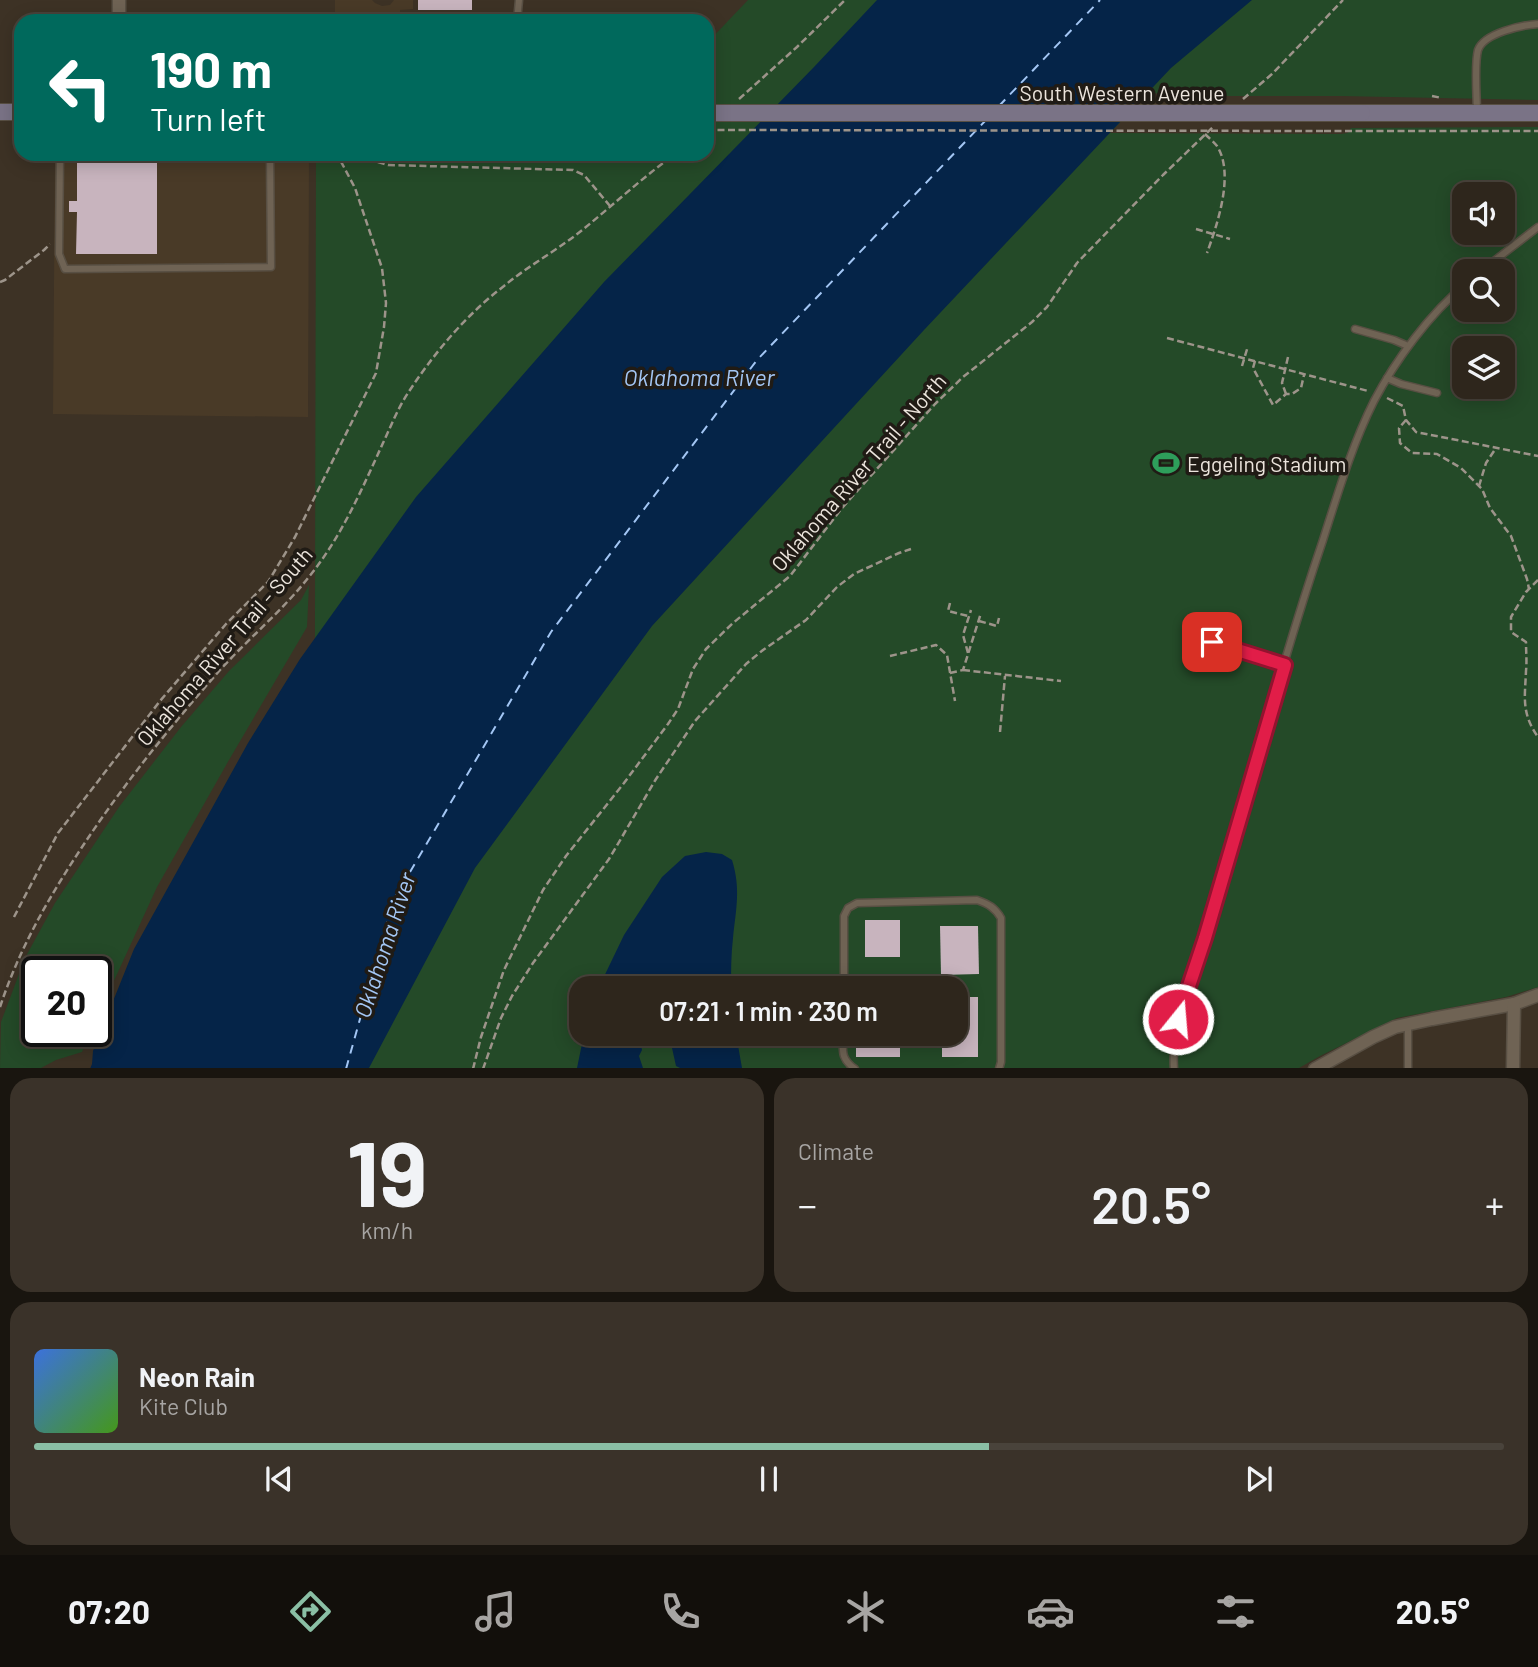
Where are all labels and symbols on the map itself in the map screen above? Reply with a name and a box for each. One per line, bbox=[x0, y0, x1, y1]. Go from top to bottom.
street label: South Western Avenue bbox=[1019, 80, 1225, 105]
water label: Oklahoma River bbox=[623, 363, 775, 391]
street label: Oklahoma River Trail - North bbox=[765, 368, 951, 576]
sports icon: Eggeling Stadium bbox=[1151, 448, 1181, 478]
place label: Eggeling Stadium bbox=[1187, 451, 1346, 476]
street label: Oklahoma River Trail - South bbox=[131, 542, 317, 750]
pin bbox=[1182, 612, 1242, 672]
water label: Oklahoma River bbox=[347, 868, 421, 1021]
speed limit sign: 20 bbox=[21, 956, 112, 1047]
position arrow bbox=[1141, 982, 1215, 1056]

